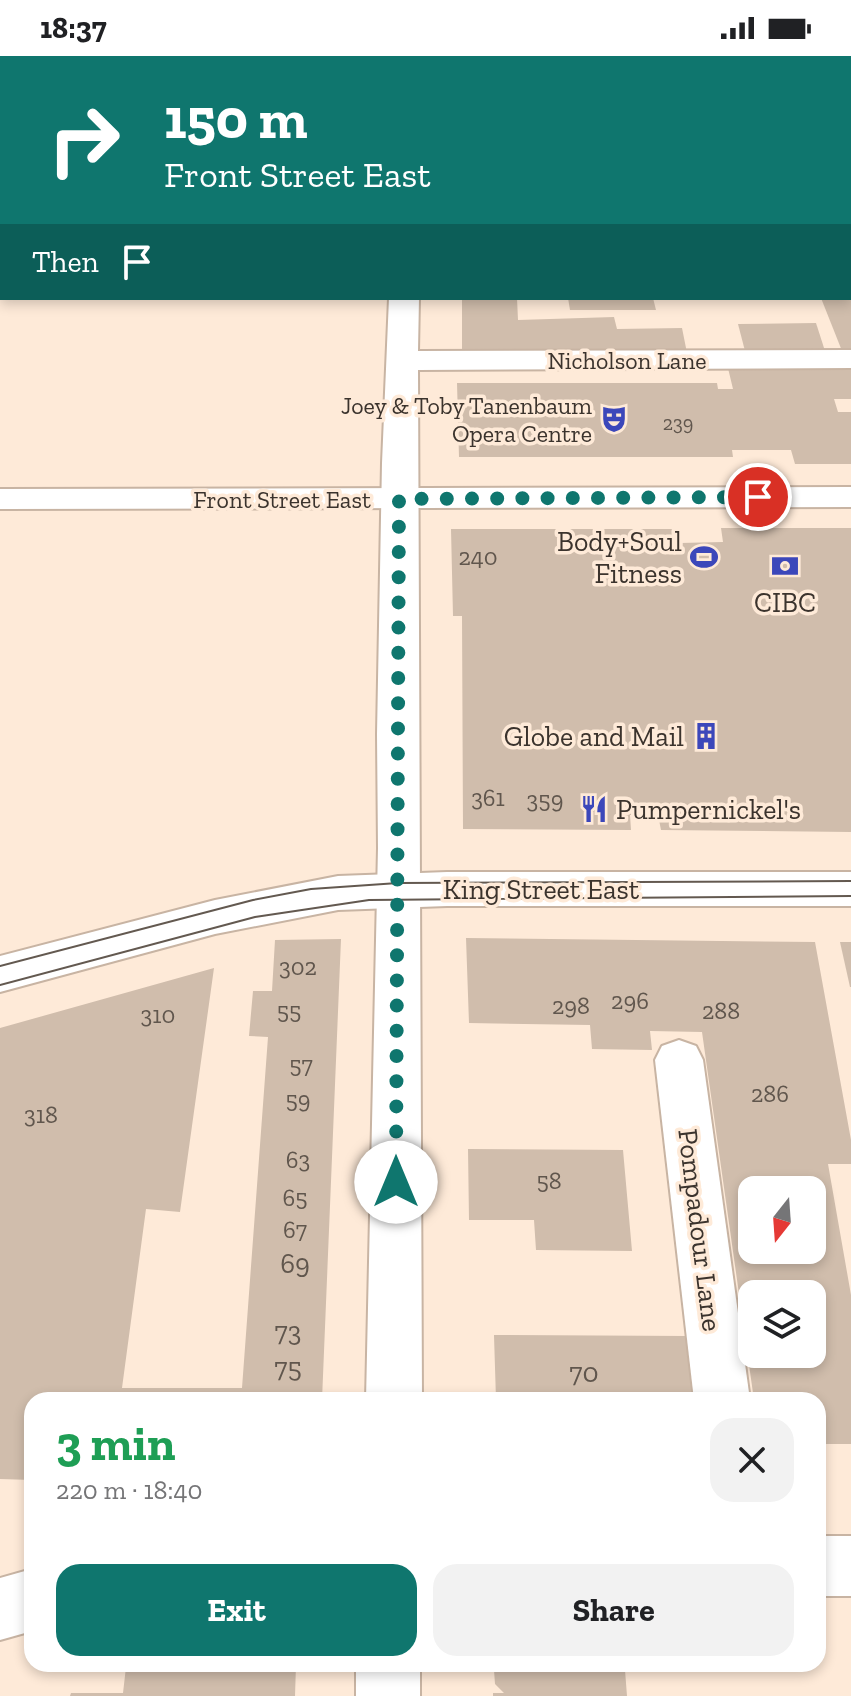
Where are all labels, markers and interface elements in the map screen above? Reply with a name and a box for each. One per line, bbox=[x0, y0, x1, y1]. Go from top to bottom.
text: 18:37 bbox=[40, 10, 107, 46]
text: 150 m bbox=[164, 85, 308, 152]
icon: right bbox=[32, 88, 136, 192]
text: Front Street East bbox=[164, 153, 431, 196]
icon: arrive bbox=[115, 240, 159, 284]
text: Then bbox=[32, 244, 99, 280]
street label: Nicholson Lane bbox=[548, 346, 706, 375]
place label: Joey & Toby Tanenbaum Opera Centre bbox=[341, 391, 592, 448]
theatre icon: Joey & Toby Tanenbaum Opera Centre bbox=[599, 404, 629, 434]
house number: 239 bbox=[663, 411, 693, 435]
pin bbox=[724, 463, 792, 531]
icon: arrive bbox=[736, 475, 780, 519]
street label: Front Street East bbox=[193, 485, 371, 514]
place label: Body+Soul Fitness bbox=[557, 525, 682, 590]
house number: 240 bbox=[458, 542, 498, 571]
sports icon: Body+Soul Fitness bbox=[689, 542, 719, 572]
bank icon: CIBC bbox=[770, 551, 800, 581]
place label: CIBC bbox=[754, 586, 816, 619]
place label: Globe and Mail bbox=[504, 720, 684, 753]
building icon: Globe and Mail bbox=[691, 721, 721, 751]
house number: 361 bbox=[471, 783, 505, 812]
house number: 359 bbox=[527, 785, 563, 814]
place label: Pumpernickel's bbox=[616, 793, 801, 826]
restaurant icon: Pumpernickel's bbox=[579, 794, 609, 824]
street label: King Street East bbox=[443, 873, 640, 906]
house number: 302 bbox=[279, 952, 317, 981]
house number: 296 bbox=[611, 986, 649, 1015]
house number: 298 bbox=[552, 991, 590, 1020]
house number: 55 bbox=[277, 996, 301, 1025]
house number: 288 bbox=[702, 996, 740, 1025]
house number: 310 bbox=[141, 1000, 175, 1029]
house number: 57 bbox=[289, 1050, 313, 1079]
house number: 286 bbox=[751, 1079, 789, 1108]
house number: 59 bbox=[285, 1085, 311, 1114]
house number: 318 bbox=[24, 1100, 58, 1129]
street label: Pompadour Lane bbox=[671, 1127, 729, 1333]
position arrow bbox=[354, 1140, 438, 1224]
house number: 63 bbox=[286, 1145, 310, 1174]
house number: 58 bbox=[536, 1166, 562, 1195]
north arrow bbox=[738, 1176, 826, 1264]
map controls bbox=[738, 1176, 826, 1368]
house number: 65 bbox=[282, 1183, 308, 1212]
house number: 67 bbox=[283, 1215, 307, 1244]
house number: 69 bbox=[280, 1247, 310, 1280]
button: layers bbox=[738, 1280, 826, 1368]
house number: 73 bbox=[275, 1315, 301, 1348]
house number: 75 bbox=[274, 1351, 302, 1384]
house number: 70 bbox=[569, 1356, 599, 1389]
text: 3 min bbox=[56, 1415, 175, 1472]
button: close bbox=[710, 1418, 794, 1502]
text: 220 m · 18:40 bbox=[56, 1474, 202, 1506]
button: Exit bbox=[56, 1564, 417, 1656]
button: Share bbox=[433, 1564, 794, 1656]

